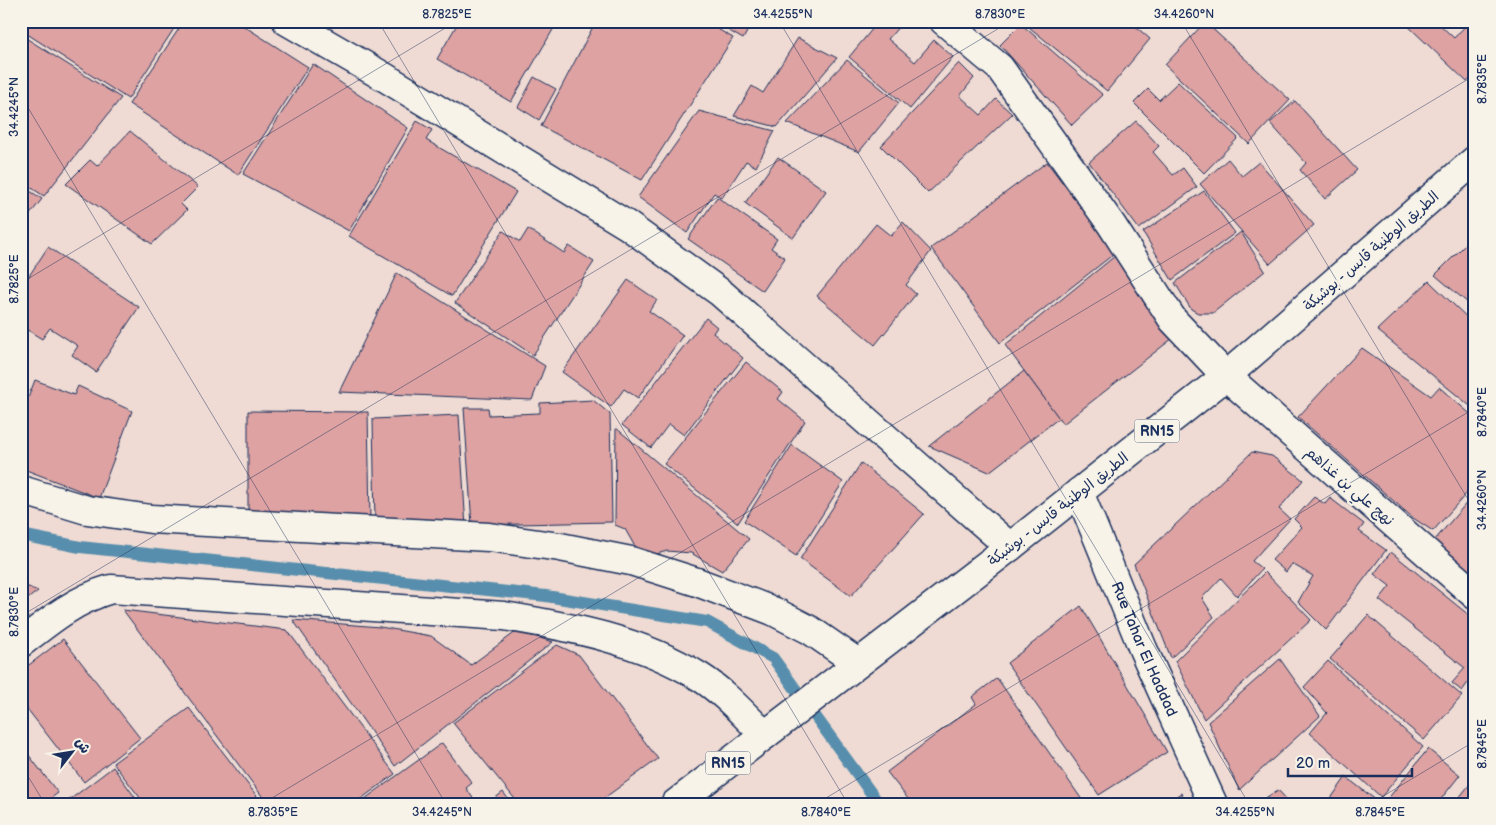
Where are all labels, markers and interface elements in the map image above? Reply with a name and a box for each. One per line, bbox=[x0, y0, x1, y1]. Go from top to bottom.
text: 8.7825°E bbox=[422, 7, 472, 22]
text: 34.4255°N bbox=[753, 7, 813, 22]
text: 8.7830°E bbox=[975, 7, 1025, 22]
text: 34.4260°N bbox=[1154, 7, 1214, 22]
text: 8.7835°E bbox=[1475, 54, 1490, 104]
text: 34.4245°N bbox=[7, 77, 22, 137]
street label: الطريق الوطنية قابس - بوشبكة bbox=[1300, 187, 1443, 316]
text: 8.7825°E bbox=[7, 254, 22, 304]
text: 8.7840°E bbox=[1475, 387, 1490, 437]
road number: RN15 bbox=[1134, 420, 1180, 442]
street label: نهج علي بن غذاهم bbox=[1299, 443, 1398, 532]
street label: الطريق الوطنية قابس - بوشبكة bbox=[984, 448, 1133, 570]
text: 34.4260°N bbox=[1475, 470, 1490, 530]
street label: Rue Tahar El Haddad bbox=[1107, 579, 1181, 720]
text: 8.7830°E bbox=[7, 587, 22, 637]
text: 8.7845°E bbox=[1475, 719, 1490, 769]
north arrow bbox=[48, 728, 98, 778]
text: ش bbox=[71, 735, 94, 757]
scale bar bbox=[1288, 745, 1412, 777]
road number: RN15 bbox=[706, 751, 750, 774]
text: 20 m bbox=[1296, 754, 1330, 773]
text: 8.7835°E bbox=[248, 805, 298, 820]
text: 34.4245°N bbox=[412, 805, 472, 820]
text: 8.7840°E bbox=[801, 805, 851, 820]
text: 34.4255°N bbox=[1215, 805, 1275, 820]
text: 8.7845°E bbox=[1355, 805, 1405, 820]

